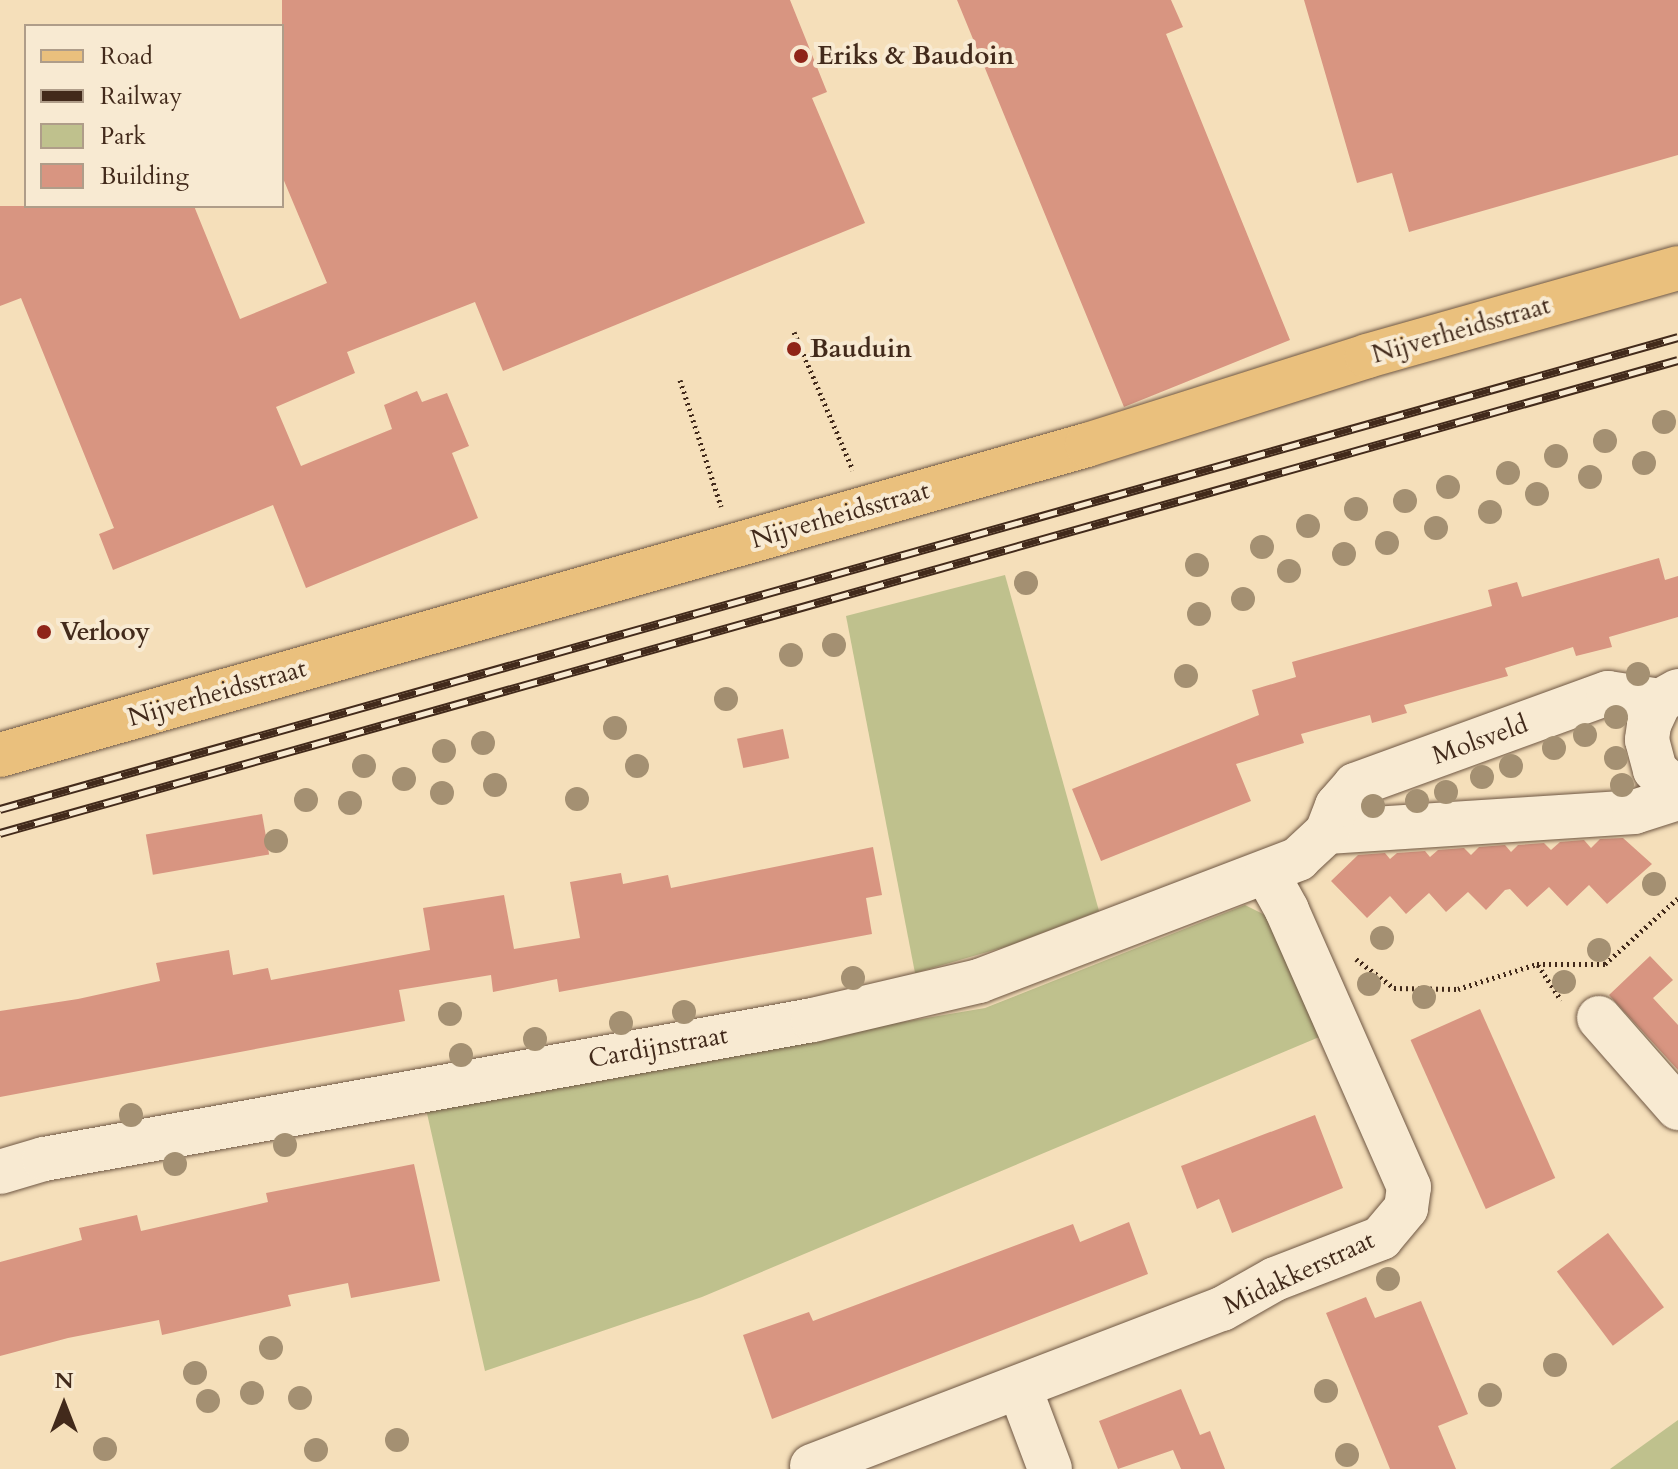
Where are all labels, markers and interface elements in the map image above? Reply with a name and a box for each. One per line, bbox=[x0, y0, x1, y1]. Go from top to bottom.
legend bbox=[24, 24, 284, 208]
text: Road bbox=[100, 40, 153, 73]
place label: Eriks & Baudoin bbox=[817, 40, 1014, 72]
marker: Eriks & Baudoin bbox=[792, 47, 810, 65]
text: Railway bbox=[100, 80, 182, 113]
text: Park bbox=[100, 120, 146, 153]
text: Building bbox=[100, 160, 189, 193]
street label: Nijverheidsstraat bbox=[1368, 290, 1554, 370]
place label: Bauduin bbox=[810, 333, 912, 365]
marker: Bauduin bbox=[785, 340, 803, 358]
street label: Nijverheidsstraat bbox=[747, 475, 933, 555]
place label: Verlooy bbox=[60, 616, 150, 648]
marker: Verlooy bbox=[35, 623, 53, 641]
street label: Nijverheidsstraat bbox=[124, 653, 310, 733]
street label: Molsveld bbox=[1428, 708, 1532, 772]
street label: Cardijnstraat bbox=[586, 1019, 730, 1075]
street label: Midakkerstraat bbox=[1219, 1224, 1379, 1322]
north arrow bbox=[24, 1365, 104, 1445]
text: N bbox=[54, 1366, 74, 1396]

